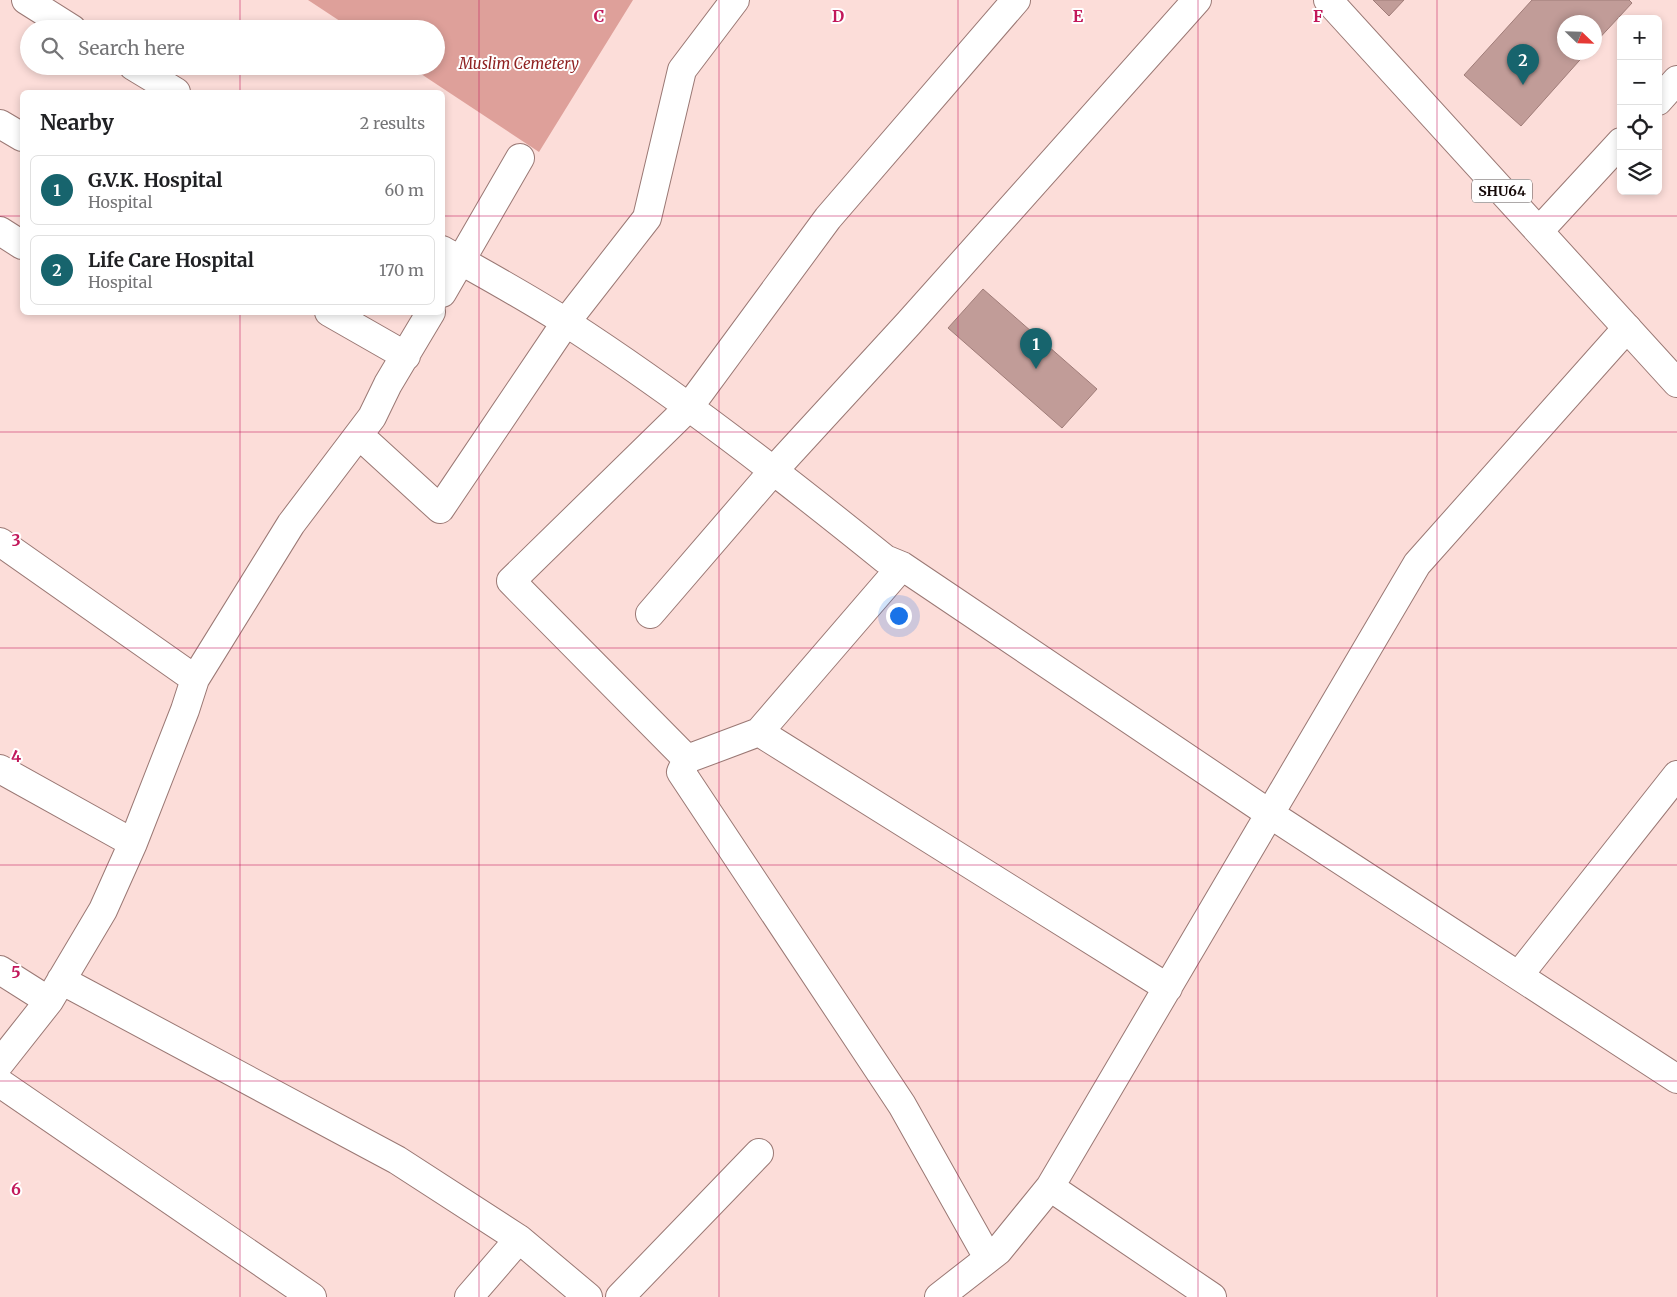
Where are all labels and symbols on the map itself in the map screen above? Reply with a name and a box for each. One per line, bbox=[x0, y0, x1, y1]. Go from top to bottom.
text: C bbox=[594, 6, 604, 26]
text: D bbox=[832, 6, 844, 26]
text: E bbox=[1073, 6, 1084, 26]
text: F bbox=[1313, 6, 1323, 26]
north arrow bbox=[1557, 15, 1602, 60]
pin: 2 bbox=[1507, 44, 1539, 85]
park label: Muslim Cemetery bbox=[458, 54, 579, 73]
road number: SHU64 bbox=[1472, 180, 1532, 202]
pin: 1 bbox=[1020, 328, 1052, 369]
text: 3 bbox=[11, 530, 21, 550]
your location bbox=[886, 603, 912, 629]
text: 4 bbox=[11, 746, 21, 766]
text: 5 bbox=[11, 962, 21, 982]
text: 6 bbox=[11, 1179, 21, 1199]

